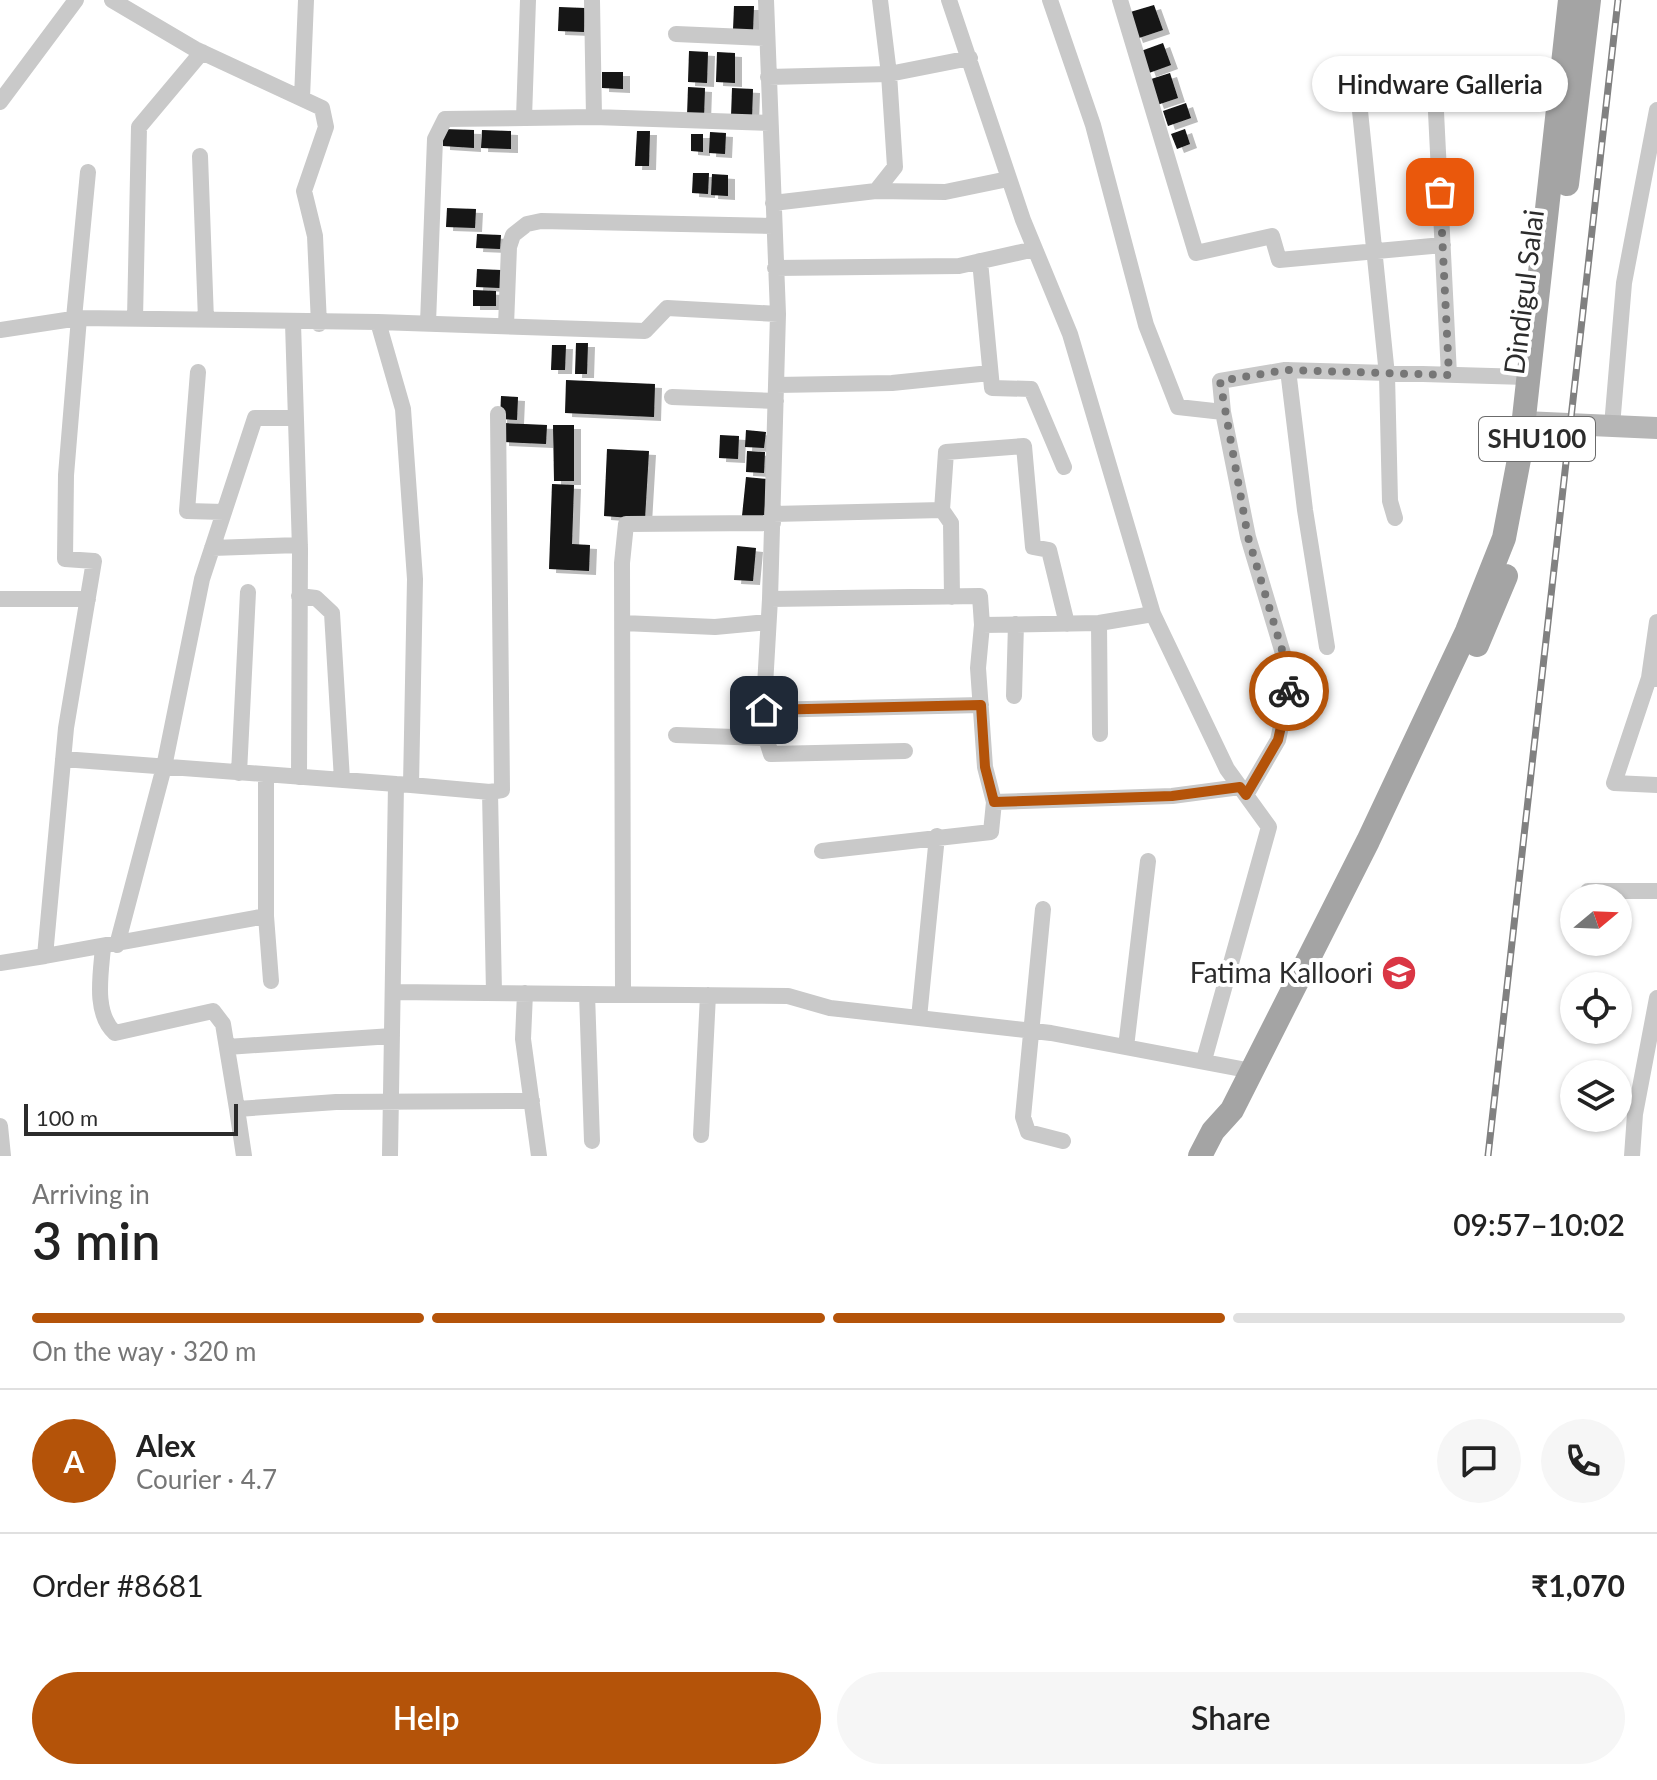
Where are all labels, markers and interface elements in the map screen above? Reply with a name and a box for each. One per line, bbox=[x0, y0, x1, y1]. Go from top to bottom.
callout: Hindware Galleria bbox=[1312, 56, 1568, 112]
text: Hindware Galleria bbox=[1337, 68, 1543, 100]
pin bbox=[1406, 158, 1474, 226]
icon: bag bbox=[1418, 170, 1462, 214]
street label: Dindigul Salai bbox=[1496, 207, 1550, 376]
road number: SHU100 bbox=[1479, 417, 1595, 461]
courier bbox=[1249, 651, 1329, 731]
icon: bike bbox=[1267, 669, 1311, 713]
pin bbox=[730, 676, 798, 744]
icon: home bbox=[742, 688, 786, 732]
north arrow bbox=[1560, 884, 1632, 956]
map controls bbox=[1560, 884, 1632, 1132]
school or university icon: Fatima Kalloori bbox=[1380, 954, 1418, 992]
place label: Fatima Kalloori bbox=[1190, 955, 1373, 989]
button: locate bbox=[1560, 972, 1632, 1044]
button: layers bbox=[1560, 1060, 1632, 1132]
scale bar bbox=[24, 1100, 238, 1136]
text: 100 m bbox=[36, 1104, 98, 1131]
text: Arriving in bbox=[32, 1178, 150, 1210]
text: 09:57–10:02 bbox=[1453, 1206, 1625, 1242]
text: 3 min bbox=[32, 1209, 160, 1271]
text: On the way · 320 m bbox=[32, 1335, 256, 1367]
button: chat bbox=[1437, 1419, 1521, 1503]
button: phone bbox=[1541, 1419, 1625, 1503]
text: Alex bbox=[136, 1427, 196, 1463]
text: A bbox=[64, 1443, 84, 1479]
text: Courier · 4.7 bbox=[136, 1463, 277, 1495]
text: Order #8681 bbox=[32, 1567, 204, 1603]
text: ₹1,070 bbox=[1531, 1567, 1625, 1603]
button: Help bbox=[32, 1672, 821, 1764]
button: Share bbox=[837, 1672, 1625, 1764]

